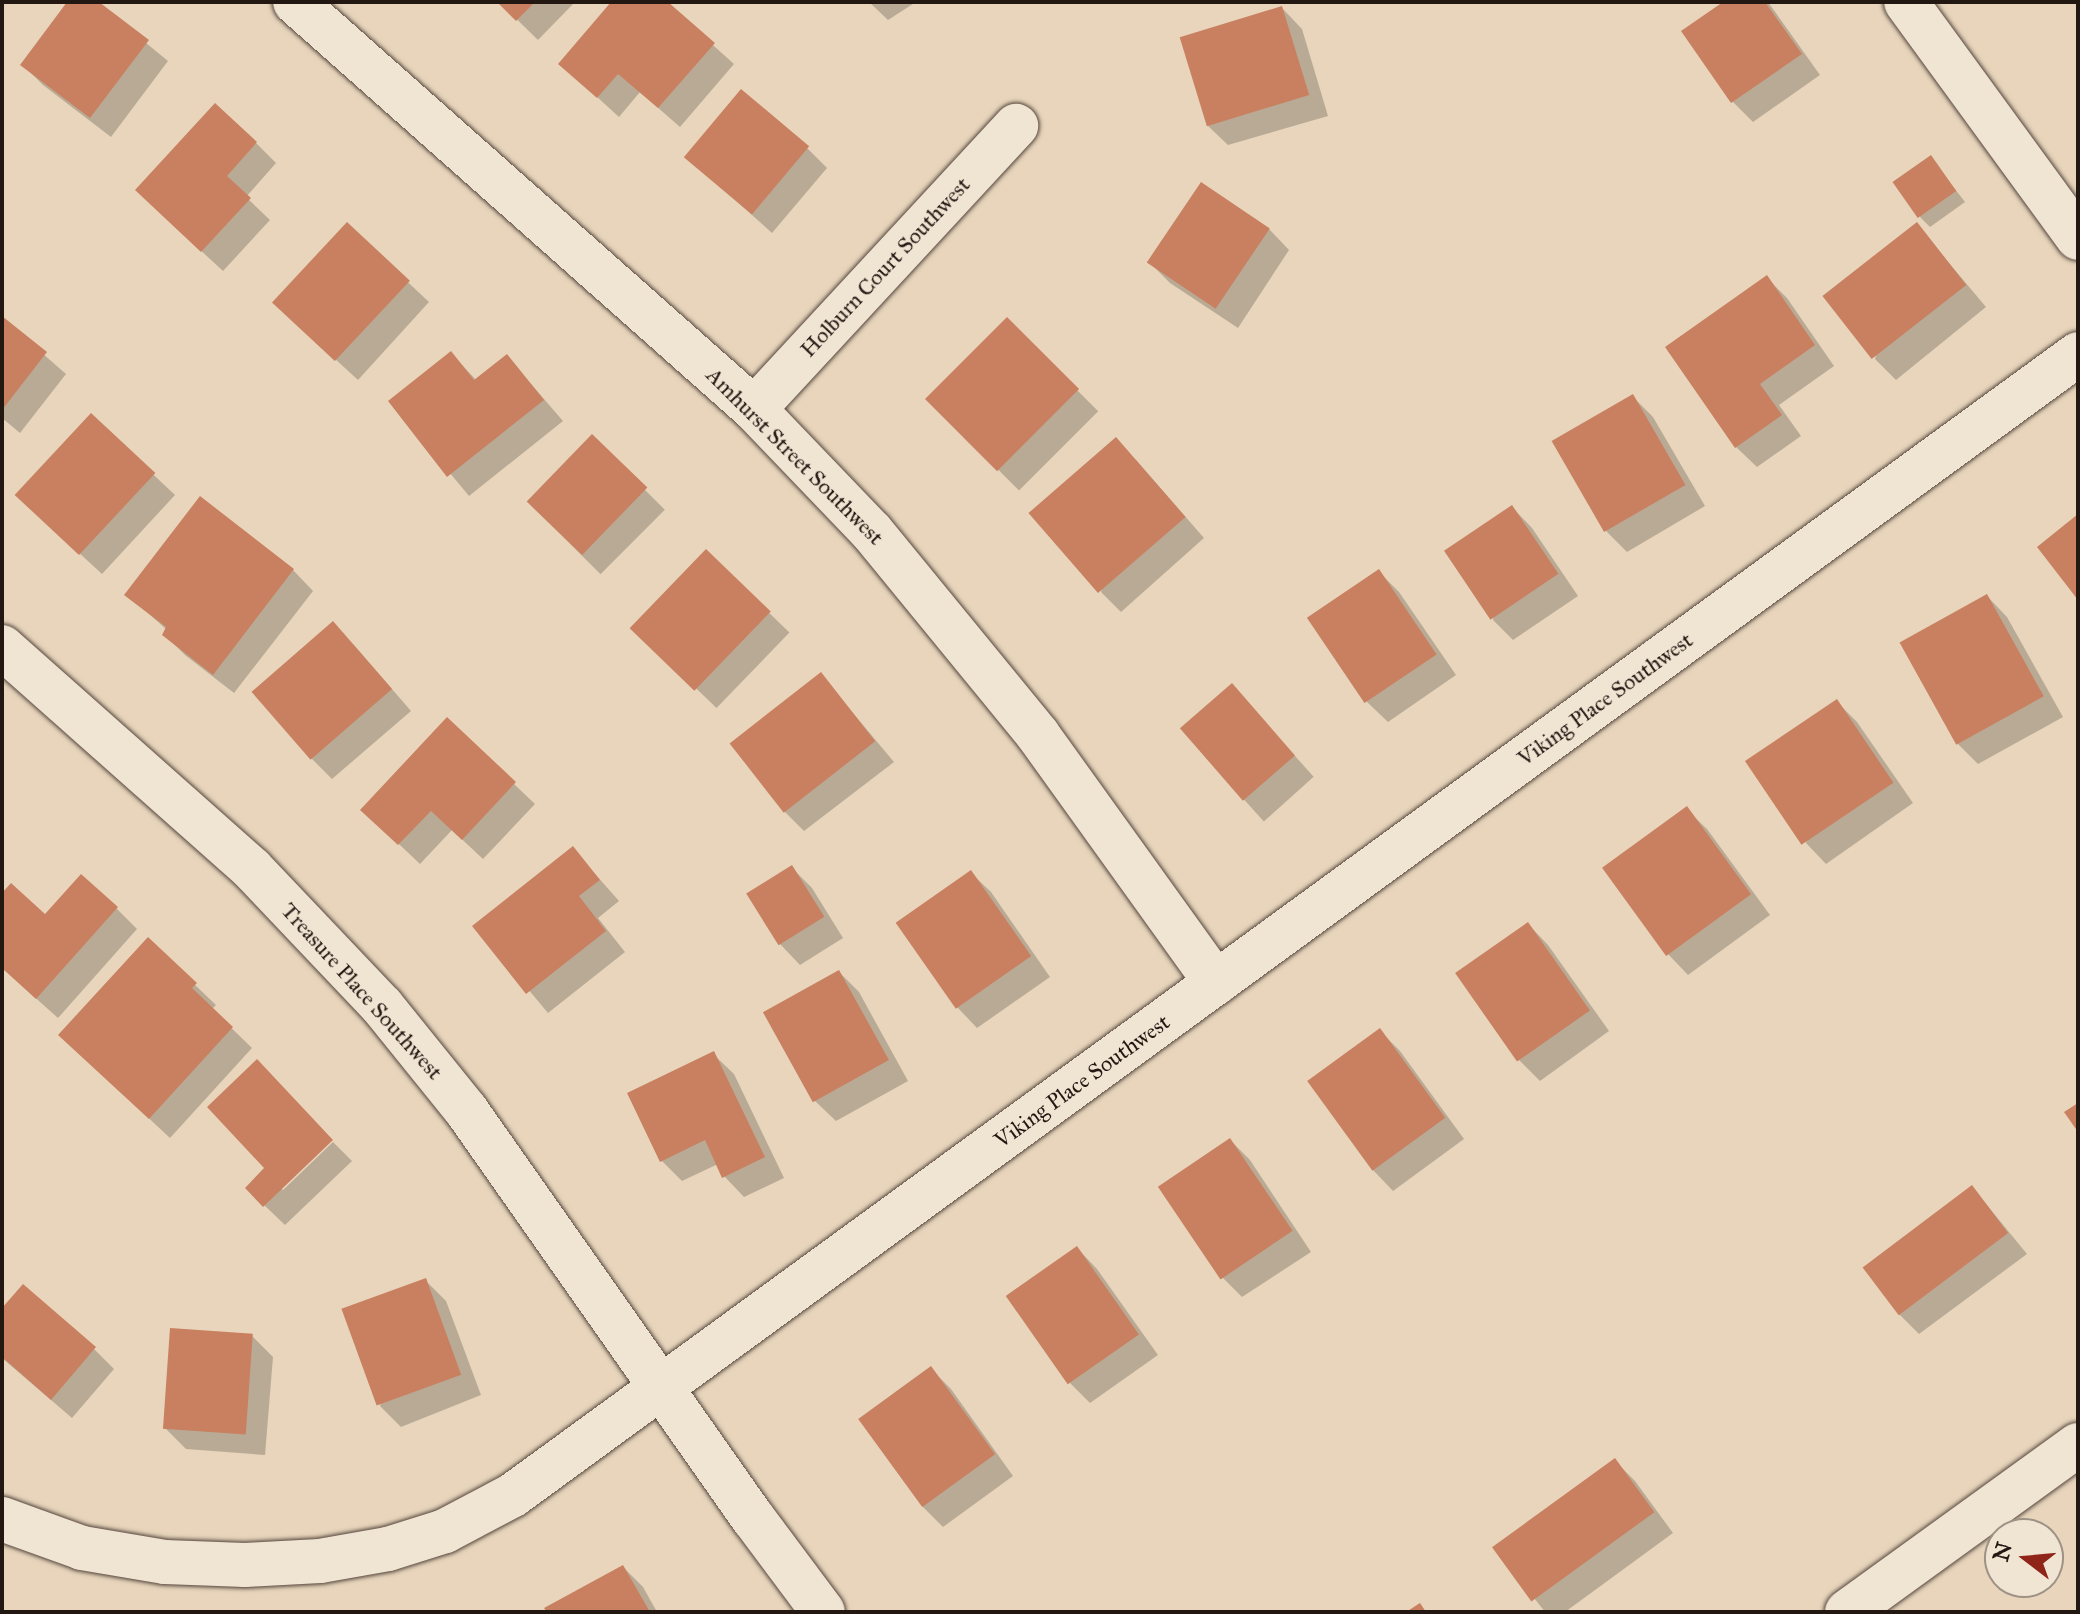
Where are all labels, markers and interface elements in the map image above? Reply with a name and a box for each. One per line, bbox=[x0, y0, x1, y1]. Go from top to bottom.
street label: Holburn Court Southwest bbox=[795, 172, 975, 362]
street label: Amhurst Street Southwest bbox=[701, 362, 889, 550]
street label: Viking Place Southwest bbox=[1512, 627, 1698, 771]
street label: Treasure Place Southwest bbox=[276, 897, 448, 1085]
street label: Viking Place Southwest bbox=[989, 1009, 1175, 1153]
north arrow bbox=[1984, 1518, 2064, 1598]
text: N bbox=[1987, 1539, 2018, 1565]

